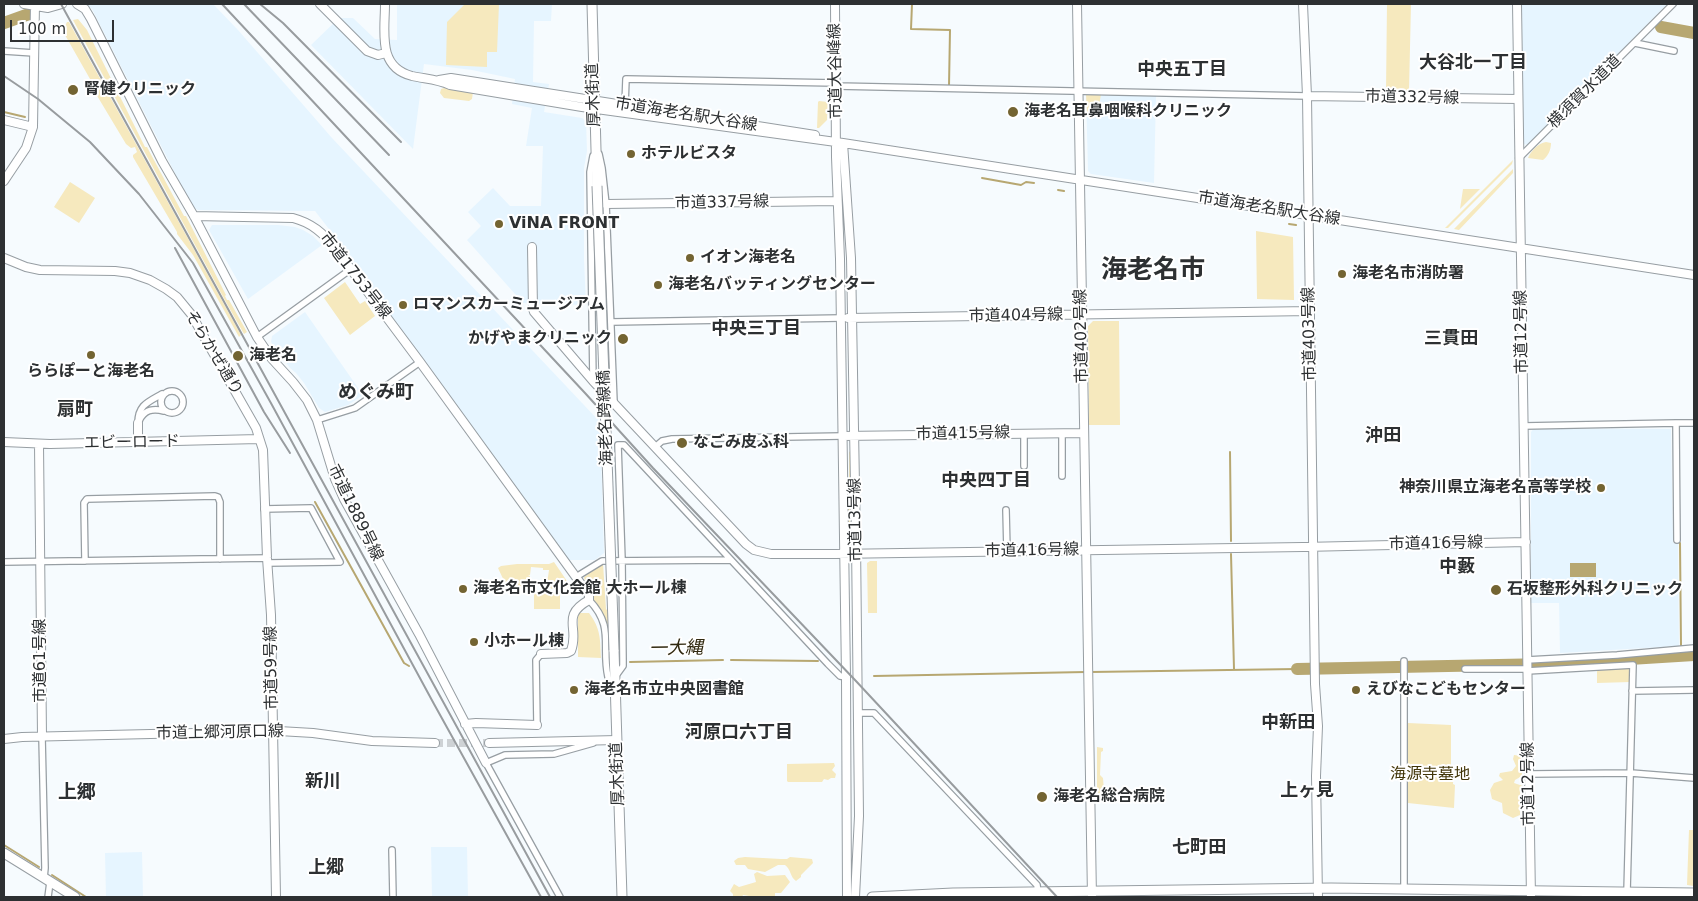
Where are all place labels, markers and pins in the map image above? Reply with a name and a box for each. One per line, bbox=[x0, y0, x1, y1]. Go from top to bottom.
place label: 腎健クリニック bbox=[84, 80, 196, 100]
marker: 腎健クリニック bbox=[66, 83, 80, 97]
place label: 海老名耳鼻咽喉科クリニック bbox=[1024, 102, 1232, 122]
marker: 海老名耳鼻咽喉科クリニック bbox=[1006, 105, 1020, 119]
place label: ホテルビスタ bbox=[641, 144, 737, 164]
marker: ホテルビスタ bbox=[625, 148, 637, 160]
place label: ViNA FRONT bbox=[509, 214, 619, 234]
marker: ViNA FRONT bbox=[493, 218, 505, 230]
place label: イオン海老名 bbox=[700, 248, 796, 268]
marker: イオン海老名 bbox=[684, 252, 696, 264]
place label: 海老名市消防署 bbox=[1352, 264, 1464, 284]
marker: 海老名市消防署 bbox=[1336, 268, 1348, 280]
place label: 海老名バッティングセンター bbox=[668, 275, 876, 295]
marker: 海老名バッティングセンター bbox=[652, 279, 664, 291]
place label: ロマンスカーミュージアム bbox=[413, 295, 605, 315]
marker: ロマンスカーミュージアム bbox=[397, 299, 409, 311]
place label: かげやまクリニック bbox=[468, 329, 612, 349]
marker: かげやまクリニック bbox=[616, 332, 630, 346]
place label: 海老名 bbox=[249, 346, 297, 366]
marker: ららぽーと海老名 bbox=[85, 349, 97, 361]
marker: 海老名 bbox=[231, 349, 245, 363]
place label: ららぽーと海老名 bbox=[27, 362, 155, 382]
place label: なごみ皮ふ科 bbox=[693, 433, 789, 453]
marker: なごみ皮ふ科 bbox=[675, 436, 689, 450]
place label: 神奈川県立海老名高等学校 bbox=[1399, 478, 1591, 498]
marker: 神奈川県立海老名高等学校 bbox=[1595, 482, 1607, 494]
place label: 海老名市文化会館 大ホール棟 bbox=[473, 579, 687, 599]
place label: 石坂整形外科クリニック bbox=[1507, 580, 1683, 600]
marker: 海老名市文化会館 大ホール棟 bbox=[457, 583, 469, 595]
marker: 石坂整形外科クリニック bbox=[1489, 583, 1503, 597]
place label: 小ホール棟 bbox=[484, 632, 564, 652]
marker: 小ホール棟 bbox=[468, 636, 480, 648]
place label: 海老名市立中央図書館 bbox=[584, 680, 744, 700]
place label: えびなこどもセンター bbox=[1366, 680, 1526, 700]
marker: 海老名市立中央図書館 bbox=[568, 684, 580, 696]
marker: えびなこどもセンター bbox=[1350, 684, 1362, 696]
place label: 海老名総合病院 bbox=[1053, 787, 1165, 807]
marker: 海老名総合病院 bbox=[1035, 790, 1049, 804]

